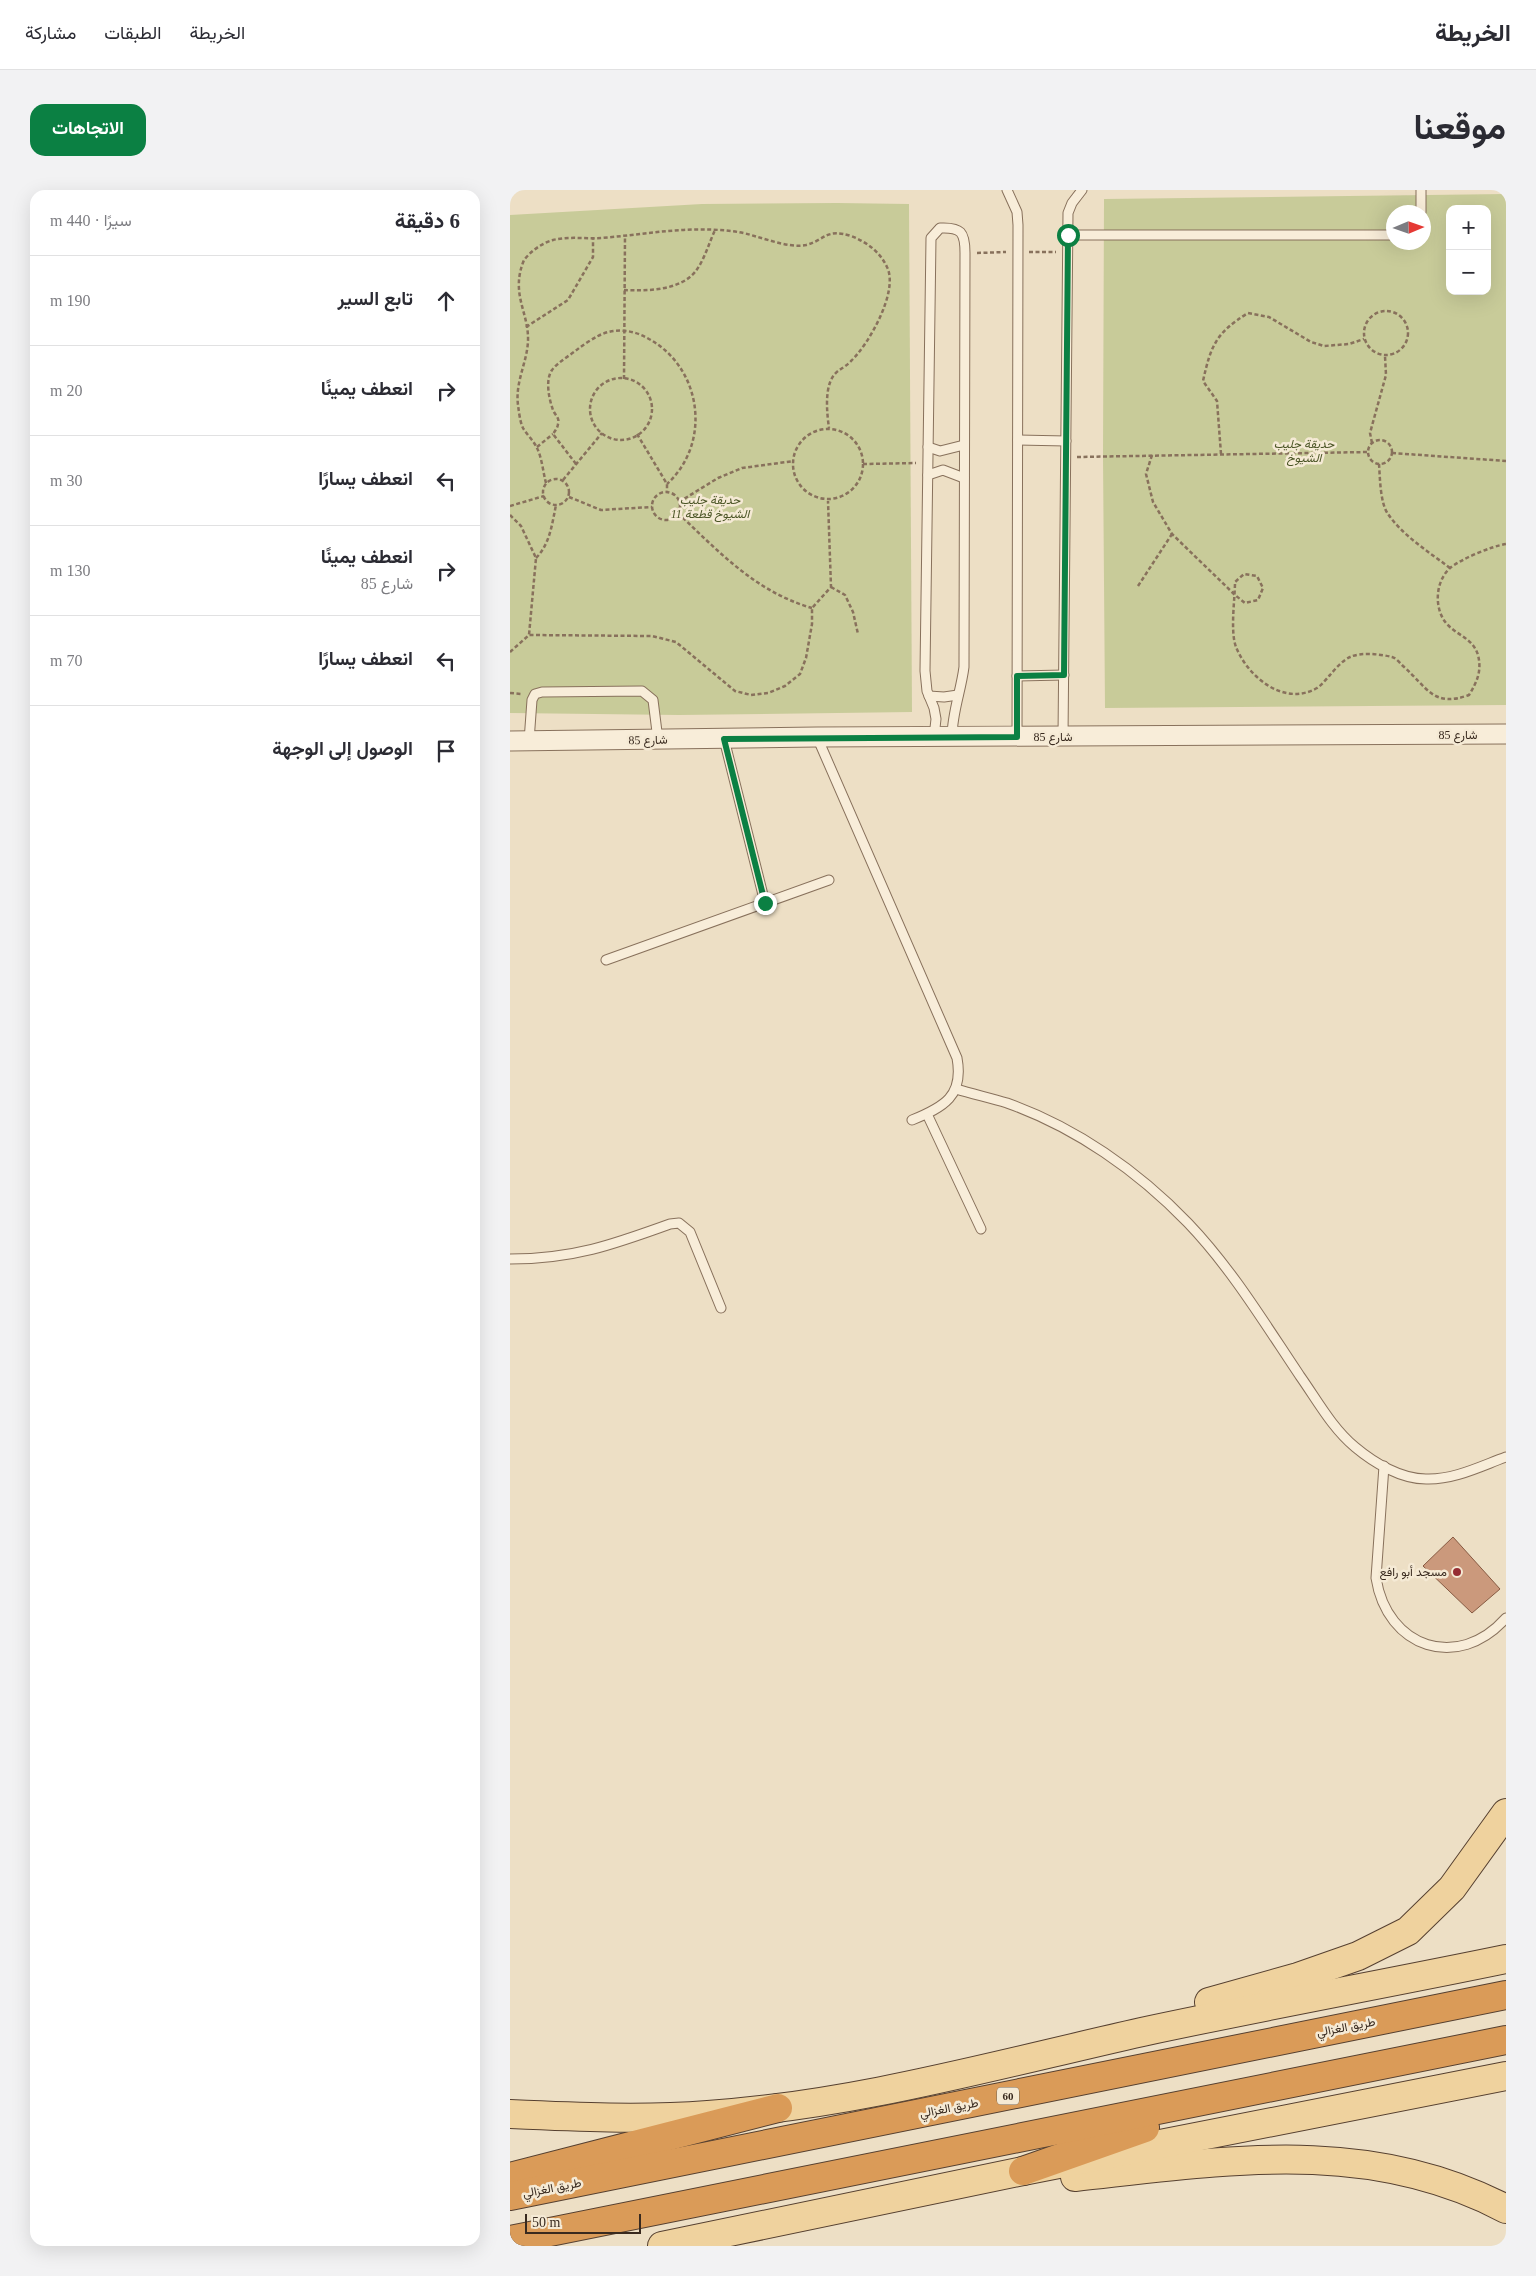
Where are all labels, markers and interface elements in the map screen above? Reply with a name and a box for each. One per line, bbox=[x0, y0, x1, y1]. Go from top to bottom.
text: الخريطة bbox=[1435, 20, 1511, 46]
text: مشاركة bbox=[25, 23, 76, 43]
text: الطبقات bbox=[104, 23, 161, 43]
text: الخريطة bbox=[189, 23, 245, 43]
button: الاتجاهات bbox=[30, 104, 146, 156]
text: موقعنا bbox=[1413, 108, 1506, 147]
north arrow bbox=[1386, 205, 1431, 250]
map controls bbox=[1446, 205, 1491, 295]
button: + bbox=[1446, 205, 1491, 250]
text: 6 دقيقة bbox=[395, 209, 460, 233]
text: سيرًا · 440 m bbox=[50, 212, 132, 229]
route start bbox=[1057, 224, 1080, 247]
button: − bbox=[1446, 250, 1491, 295]
icon: ahead bbox=[432, 287, 460, 315]
text: تابع السير bbox=[337, 288, 413, 309]
text: 190 m bbox=[50, 292, 90, 309]
icon: right bbox=[432, 377, 460, 405]
text: انعطف يمينًا bbox=[321, 378, 413, 399]
text: 20 m bbox=[50, 382, 82, 399]
park label: حديقة جليب الشيوخ bbox=[1274, 437, 1335, 467]
icon: left bbox=[432, 467, 460, 495]
text: انعطف يسارًا bbox=[318, 468, 413, 489]
text: 30 m bbox=[50, 472, 82, 489]
park label: حديقة جليب الشيوخ قطعة 11 bbox=[671, 493, 750, 523]
text: انعطف يمينًا bbox=[321, 546, 413, 567]
icon: right bbox=[432, 557, 460, 585]
text: 130 m bbox=[50, 562, 90, 579]
text: شارع 85 bbox=[361, 575, 413, 592]
icon: left bbox=[432, 647, 460, 675]
text: انعطف يسارًا bbox=[318, 648, 413, 669]
text: 70 m bbox=[50, 652, 82, 669]
street label: شارع 85 bbox=[1438, 728, 1478, 744]
street label: شارع 85 bbox=[1033, 730, 1073, 746]
street label: شارع 85 bbox=[628, 733, 668, 749]
icon: arrive bbox=[432, 737, 460, 765]
text: الوصول إلى الوجهة bbox=[272, 738, 413, 759]
route end bbox=[754, 892, 777, 915]
place label: مسجد أبو رافع bbox=[1379, 1565, 1447, 1581]
marker: مسجد أبو رافع bbox=[1451, 1566, 1463, 1578]
street label: طريق الغزالي bbox=[1316, 2014, 1377, 2042]
road number: 60 bbox=[997, 2088, 1019, 2104]
street label: طريق الغزالي bbox=[919, 2095, 980, 2123]
street label: طريق الغزالي bbox=[522, 2175, 583, 2203]
scale bar bbox=[525, 2211, 641, 2234]
text: 50 m bbox=[532, 2215, 560, 2230]

